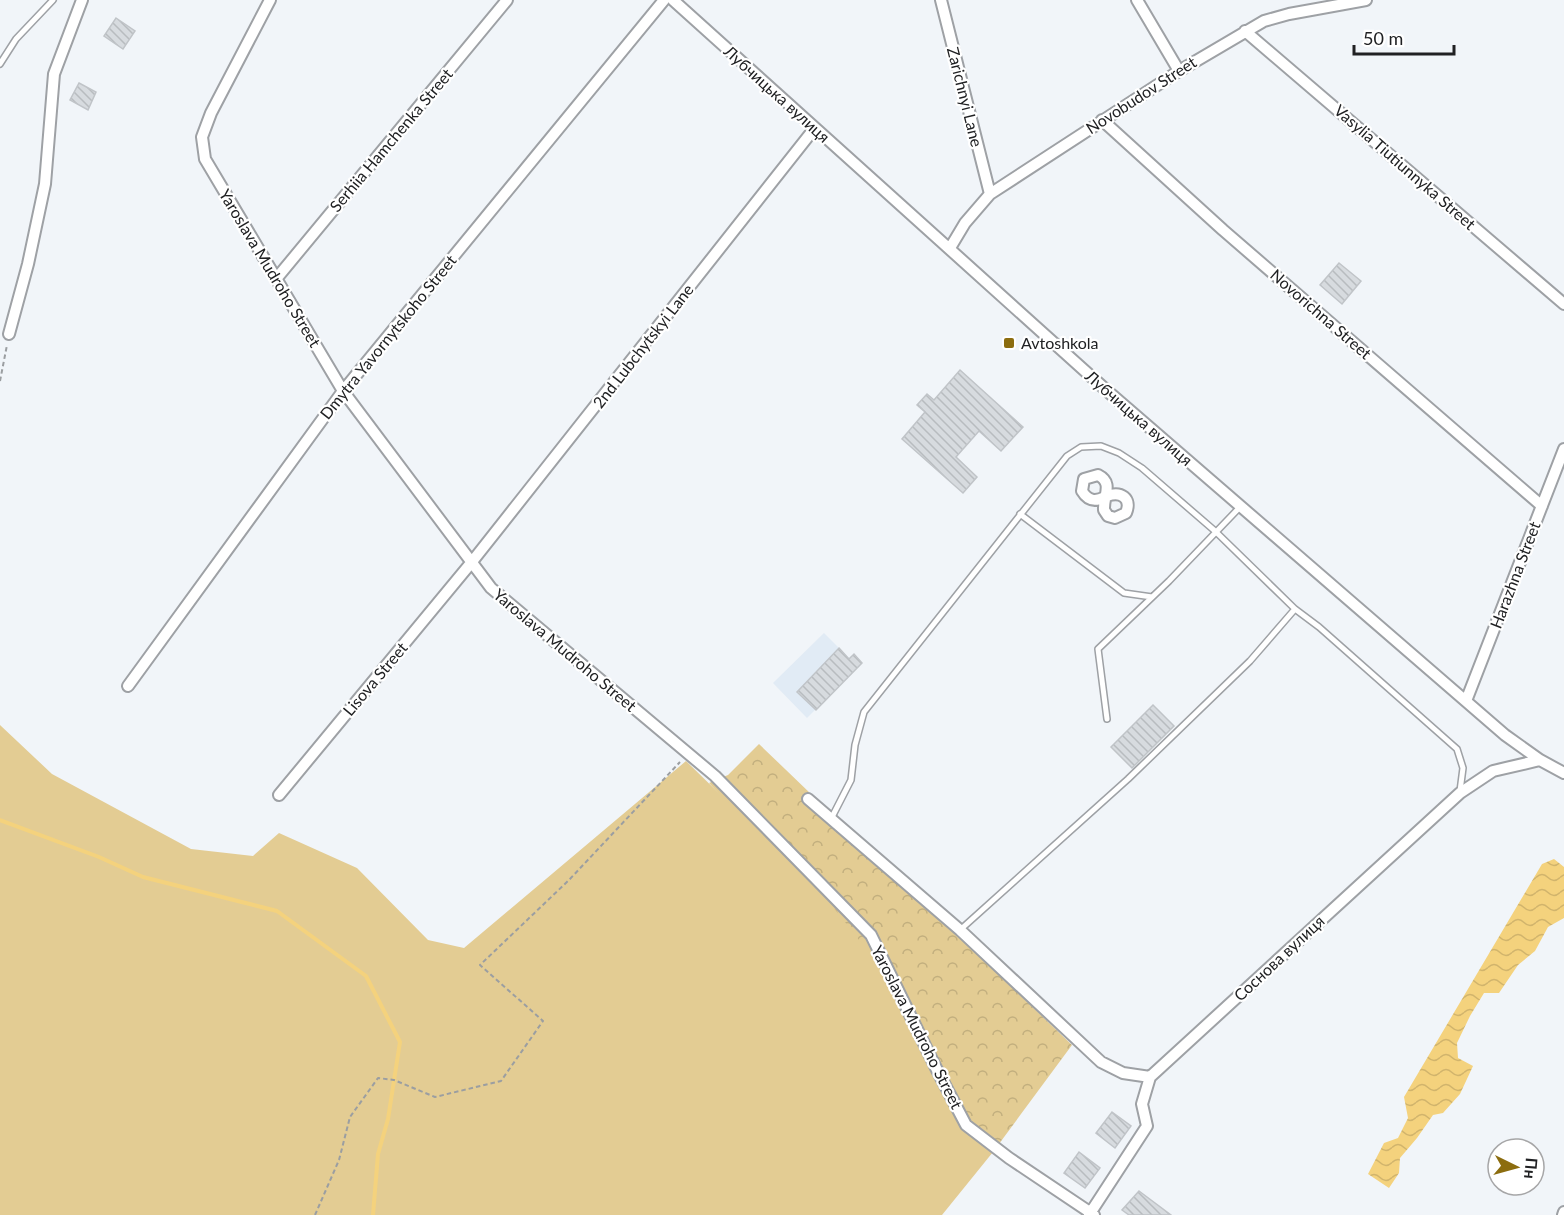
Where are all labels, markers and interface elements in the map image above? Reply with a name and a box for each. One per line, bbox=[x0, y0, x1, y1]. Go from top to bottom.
scale bar bbox=[1354, 18, 1454, 56]
text: 50 m bbox=[1363, 27, 1403, 49]
street label: Лубчицька вулиця bbox=[720, 41, 834, 146]
street label: Zarichnyi Lane bbox=[944, 45, 987, 149]
street label: Novobudov Street bbox=[1082, 52, 1200, 137]
street label: Serhiia Hamchenka Street bbox=[325, 64, 456, 215]
street label: Vasylia Tiutiunnyka Street bbox=[1331, 100, 1480, 233]
street label: Yaroslava Mudroho Street bbox=[216, 185, 325, 350]
street label: Dmytra Yavornytskoho Street bbox=[316, 251, 460, 423]
street label: Novorichna Street bbox=[1267, 265, 1376, 363]
street label: 2nd Lubchytskyi Lane bbox=[588, 280, 697, 411]
place label: Avtoshkola bbox=[1021, 333, 1099, 352]
marker: Avtoshkola bbox=[1002, 336, 1016, 350]
street label: Лубчицька вулиця bbox=[1081, 365, 1197, 469]
street label: Harazhna Street bbox=[1485, 519, 1544, 631]
street label: Yaroslava Mudroho Street bbox=[490, 584, 641, 715]
street label: Lisova Street bbox=[338, 638, 411, 719]
street label: Соснова вулиця bbox=[1230, 911, 1328, 1004]
street label: Yaroslava Mudroho Street bbox=[868, 942, 967, 1112]
north arrow bbox=[1486, 1137, 1546, 1197]
text: Пн bbox=[1521, 1157, 1542, 1180]

